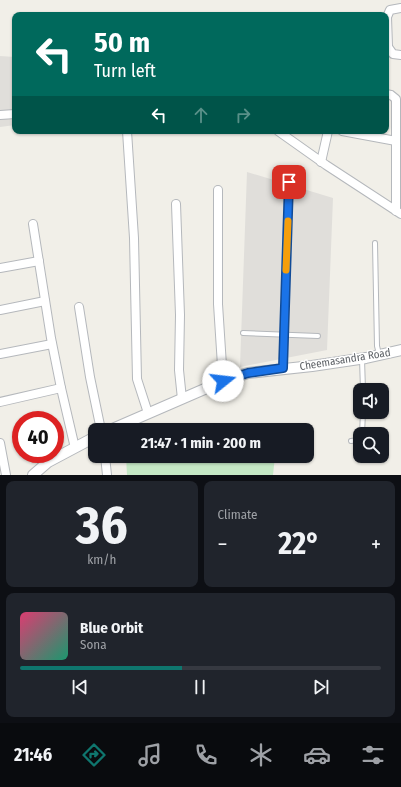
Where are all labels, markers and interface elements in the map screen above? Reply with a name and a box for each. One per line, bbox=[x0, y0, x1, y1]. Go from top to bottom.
text: 50 m bbox=[94, 26, 150, 59]
icon: left bbox=[28, 28, 80, 80]
text: Turn left bbox=[94, 60, 156, 82]
icon: left bbox=[148, 104, 170, 126]
icon: ahead bbox=[190, 104, 212, 126]
icon: right bbox=[232, 104, 254, 126]
pin bbox=[272, 165, 306, 199]
icon: arrive bbox=[278, 171, 300, 193]
street label: Cheemasandra Road bbox=[299, 346, 391, 373]
position arrow bbox=[202, 360, 244, 402]
map controls bbox=[353, 383, 389, 463]
button: sound bbox=[353, 383, 389, 419]
speed limit sign: 40 bbox=[12, 411, 64, 463]
button: search bbox=[353, 427, 389, 463]
text: 21:47 · 1 min · 200 m bbox=[141, 434, 261, 452]
text: 36 bbox=[76, 494, 128, 557]
text: Climate bbox=[218, 507, 258, 522]
text: 22° bbox=[278, 526, 320, 562]
text: − bbox=[218, 531, 227, 558]
text: + bbox=[371, 531, 381, 558]
text: km/h bbox=[87, 552, 116, 567]
text: Blue Orbit bbox=[80, 619, 143, 637]
text: Sona bbox=[80, 637, 107, 652]
icon: previous bbox=[69, 676, 91, 698]
icon: pause bbox=[189, 676, 211, 698]
icon: next bbox=[310, 676, 332, 698]
icon: directions bbox=[80, 741, 108, 769]
icon: music bbox=[136, 741, 164, 769]
icon: phone bbox=[192, 741, 220, 769]
icon: climate bbox=[247, 741, 275, 769]
icon: car bbox=[303, 741, 331, 769]
icon: filters bbox=[359, 741, 387, 769]
text: 21:46 bbox=[14, 744, 52, 766]

